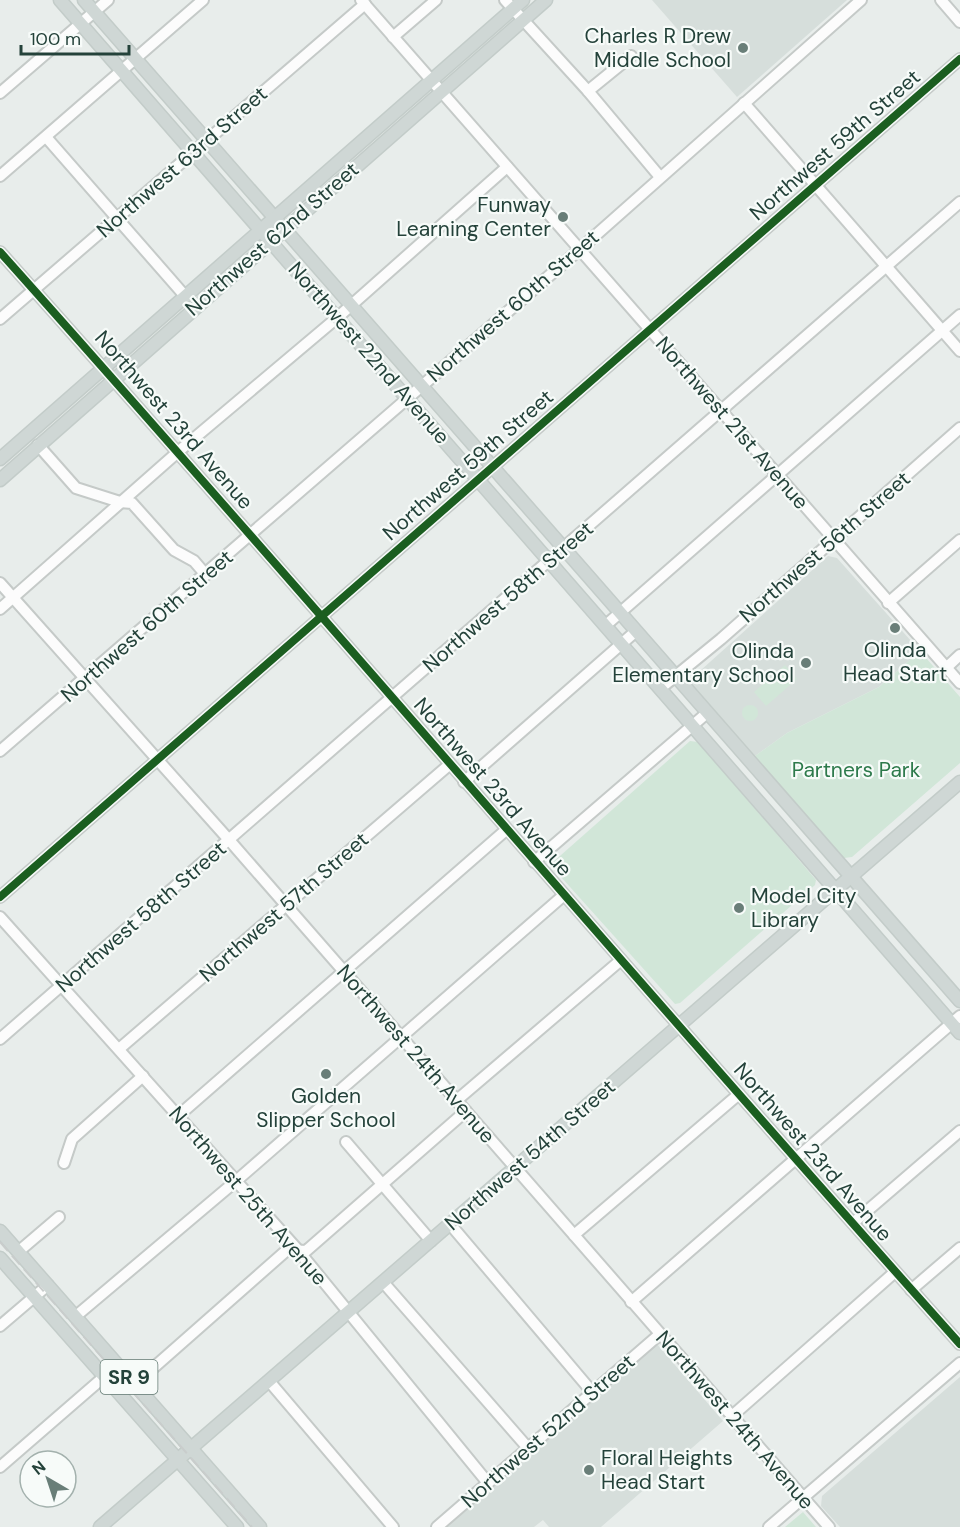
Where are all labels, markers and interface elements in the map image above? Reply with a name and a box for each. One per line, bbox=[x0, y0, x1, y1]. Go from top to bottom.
scale bar bbox=[21, 18, 129, 56]
place label: Charles R Drew Middle School bbox=[585, 22, 731, 74]
text: 100 m bbox=[30, 27, 81, 51]
marker: Charles R Drew Middle School bbox=[736, 41, 750, 55]
street label: Northwest 59th Street bbox=[744, 63, 926, 227]
street label: Northwest 63rd Street bbox=[91, 80, 273, 244]
street label: Northwest 62nd Street bbox=[179, 156, 365, 322]
place label: Funway Learning Center bbox=[396, 191, 551, 243]
marker: Funway Learning Center bbox=[556, 210, 570, 224]
street label: Northwest 60th Street bbox=[421, 223, 605, 389]
street label: Northwest 22nd Avenue bbox=[282, 256, 456, 450]
street label: Northwest 23rd Avenue bbox=[88, 325, 260, 515]
street label: Northwest 21st Avenue bbox=[649, 331, 815, 515]
street label: Northwest 59th Street bbox=[377, 383, 559, 547]
street label: Northwest 56th Street bbox=[734, 465, 916, 629]
street label: Northwest 58th Street bbox=[417, 515, 599, 679]
street label: Northwest 60th Street bbox=[55, 543, 239, 709]
marker: Olinda Head Start bbox=[888, 621, 902, 635]
place label: Olinda Head Start bbox=[843, 636, 947, 688]
place label: Olinda Elementary School bbox=[612, 637, 794, 689]
marker: Olinda Elementary School bbox=[799, 656, 813, 670]
street label: Northwest 23rd Avenue bbox=[407, 692, 579, 882]
park label: Partners Park bbox=[792, 756, 921, 784]
street label: Northwest 57th Street bbox=[193, 826, 375, 988]
street label: Northwest 58th Street bbox=[50, 835, 232, 999]
place label: Model City Library bbox=[751, 882, 857, 934]
marker: Model City Library bbox=[732, 901, 746, 915]
street label: Northwest 24th Avenue bbox=[331, 959, 501, 1149]
street label: Northwest 23rd Avenue bbox=[727, 1057, 899, 1247]
marker: Golden Slipper School bbox=[319, 1067, 333, 1081]
street label: Northwest 54th Street bbox=[439, 1073, 621, 1237]
place label: Golden Slipper School bbox=[256, 1082, 396, 1134]
street label: Northwest 25th Avenue bbox=[162, 1101, 334, 1292]
street label: Northwest 24th Avenue bbox=[650, 1325, 820, 1515]
street label: Northwest 52nd Street bbox=[455, 1348, 641, 1514]
road number: SR 9 bbox=[100, 1360, 158, 1394]
place label: Floral Heights Head Start bbox=[601, 1444, 733, 1496]
north arrow bbox=[18, 1449, 78, 1509]
text: N bbox=[28, 1456, 50, 1480]
marker: Floral Heights Head Start bbox=[582, 1463, 596, 1477]

